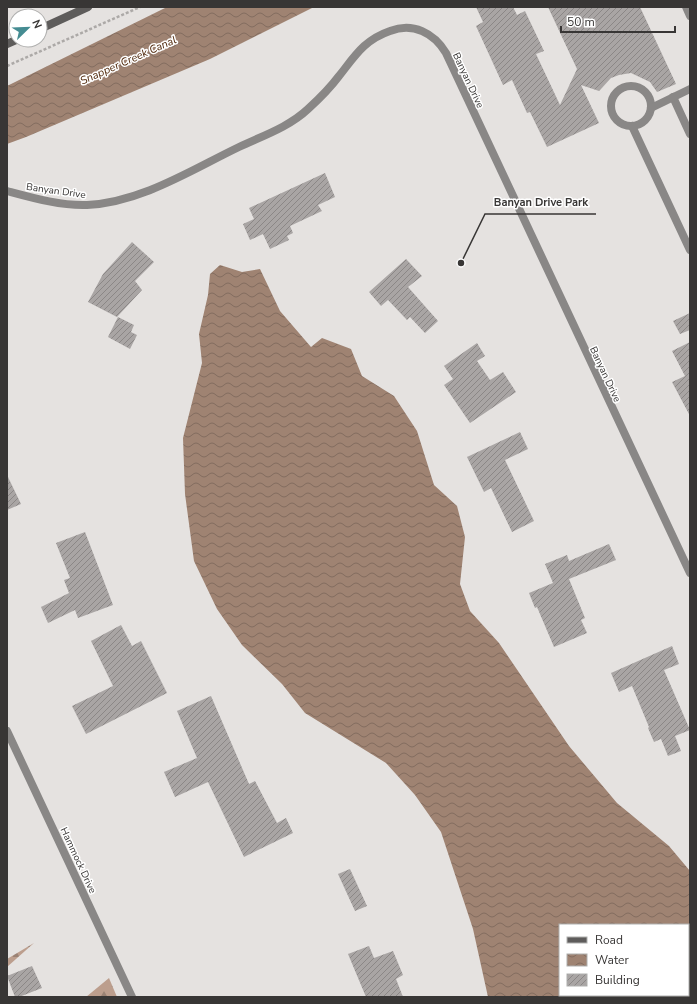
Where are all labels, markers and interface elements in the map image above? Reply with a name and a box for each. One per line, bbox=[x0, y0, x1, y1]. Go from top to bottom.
north arrow bbox=[8, 8, 48, 48]
scale bar bbox=[561, 8, 675, 34]
text: 50 m bbox=[567, 14, 595, 30]
text: N bbox=[28, 18, 45, 31]
water label: Snapper Creek Canal bbox=[78, 32, 179, 88]
street label: Banyan Drive bbox=[449, 50, 487, 111]
street label: Banyan Drive bbox=[25, 180, 87, 202]
callout: Banyan Drive Park bbox=[485, 191, 596, 214]
text: Banyan Drive Park bbox=[494, 195, 589, 210]
street label: Banyan Drive bbox=[586, 344, 624, 405]
street label: Hammock Drive bbox=[57, 825, 100, 896]
legend bbox=[559, 924, 689, 996]
text: Road bbox=[595, 932, 623, 948]
text: Water bbox=[595, 952, 629, 968]
text: Building bbox=[595, 972, 640, 988]

